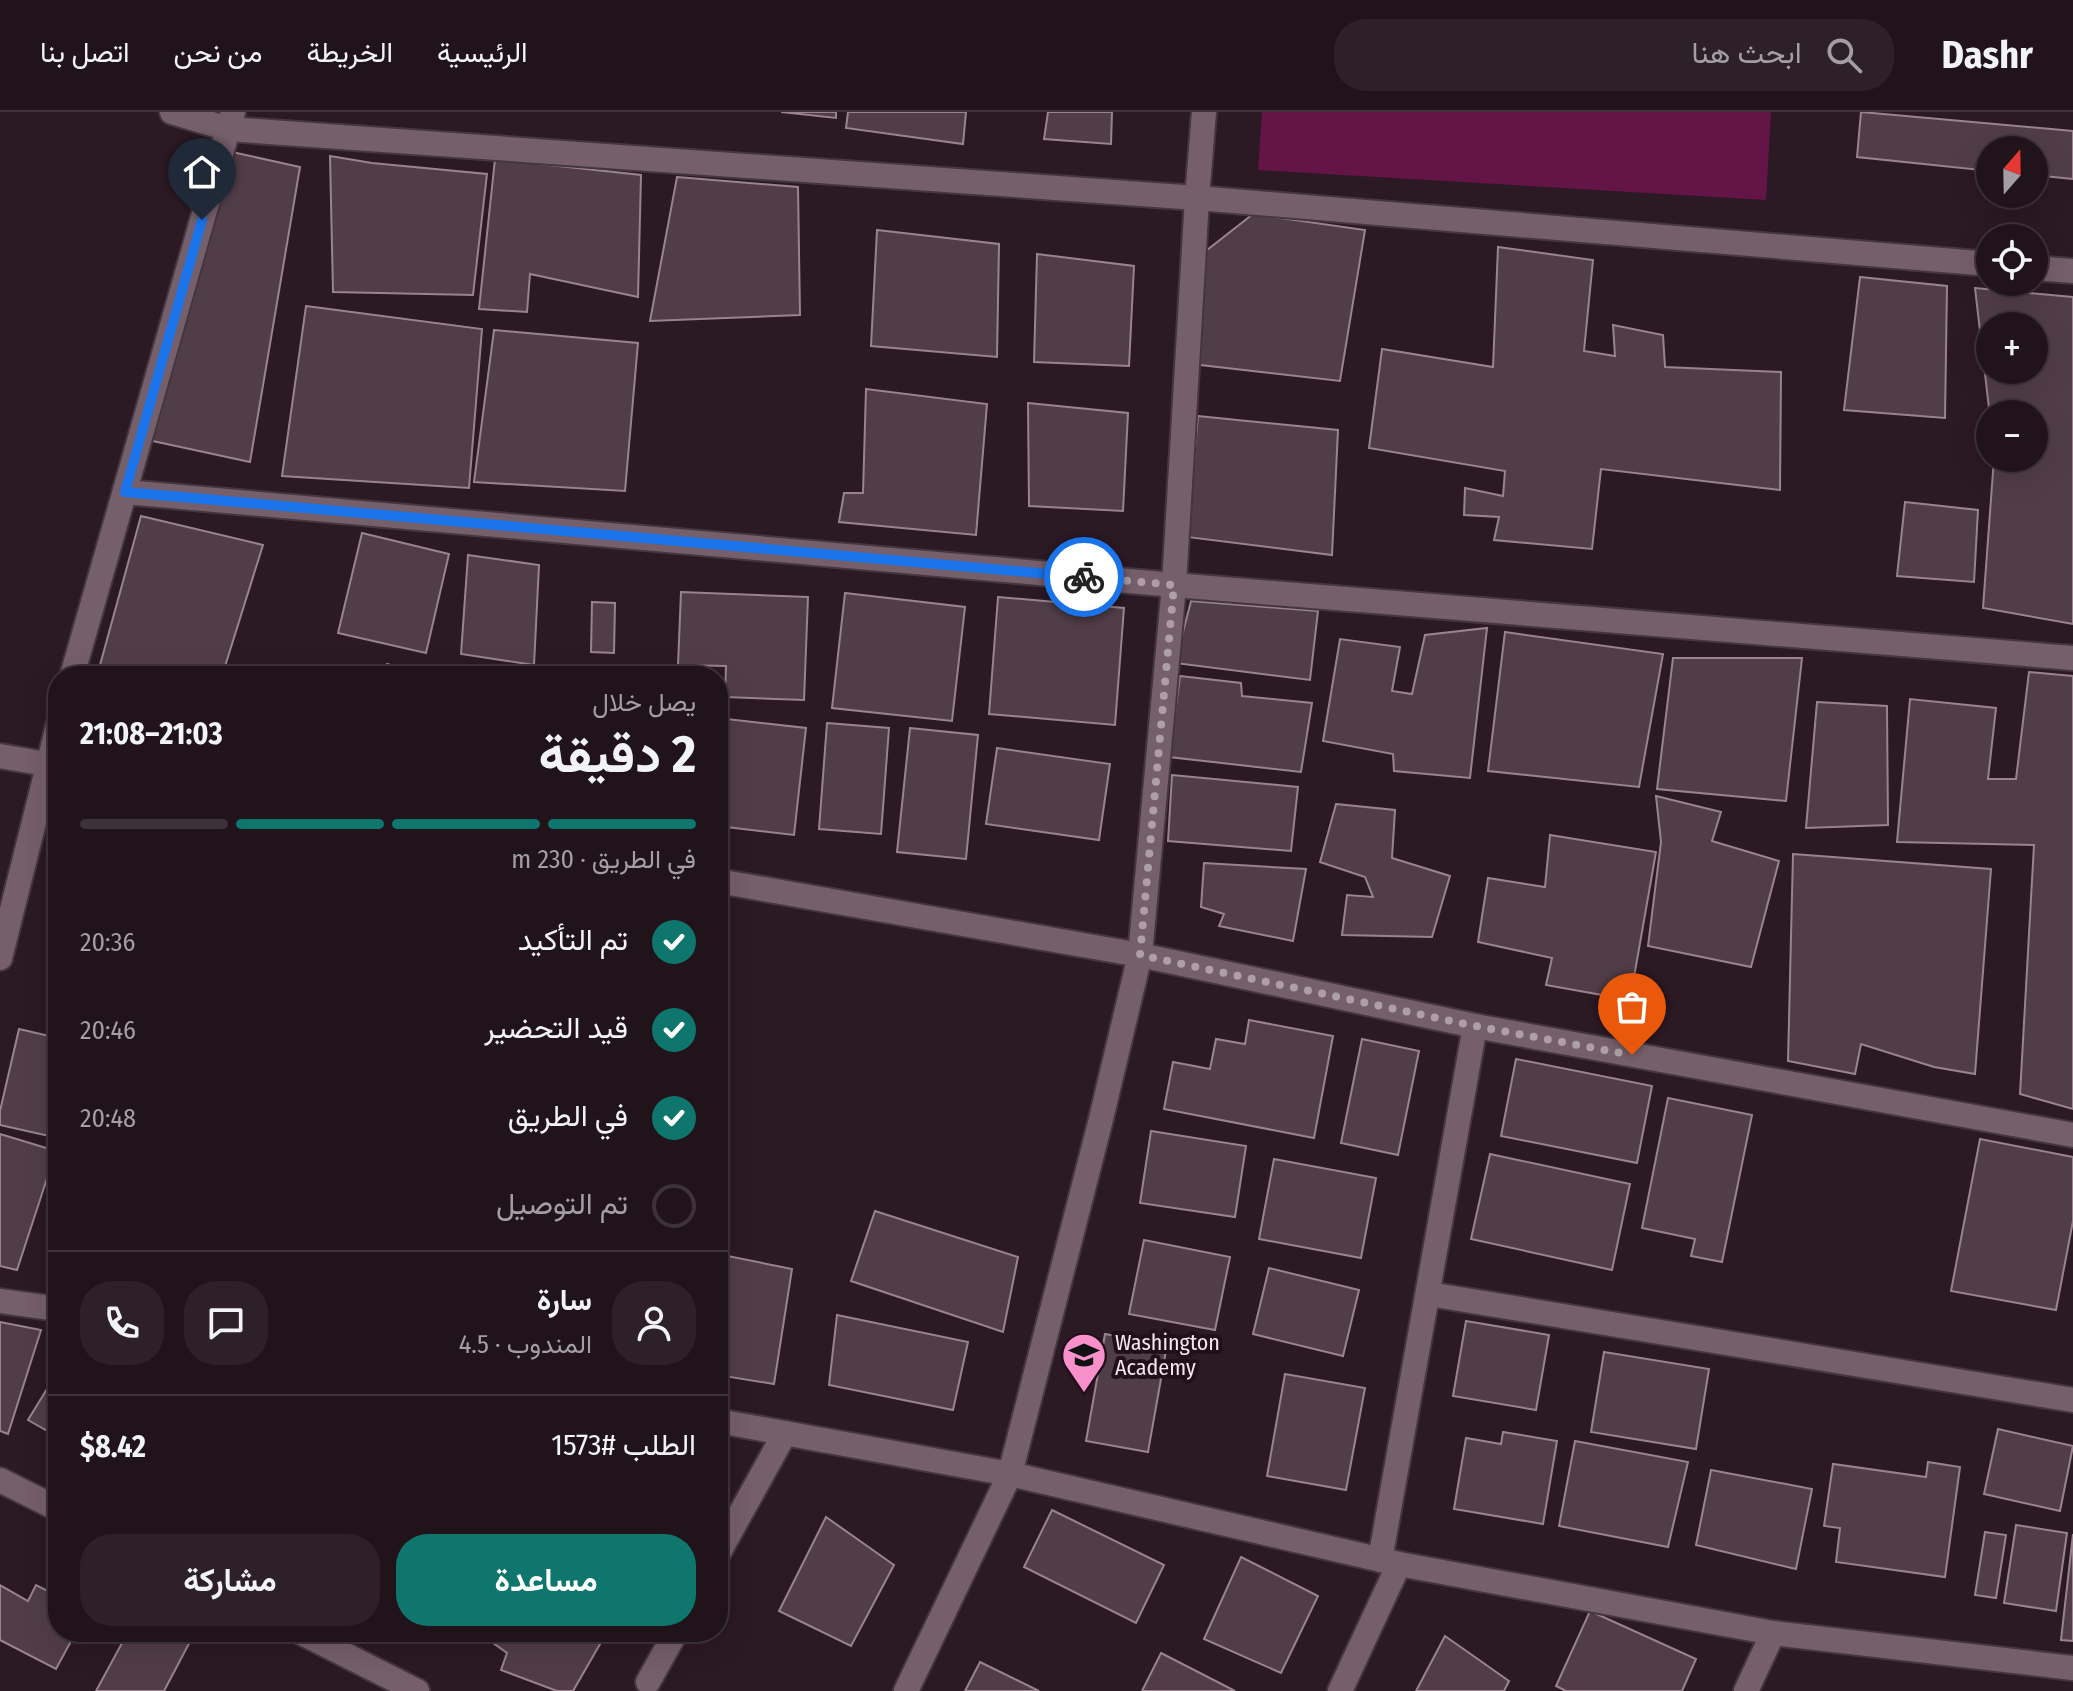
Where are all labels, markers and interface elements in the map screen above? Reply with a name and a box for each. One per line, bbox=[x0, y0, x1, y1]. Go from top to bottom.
search box bbox=[1334, 19, 1894, 91]
text: Dashr bbox=[1942, 32, 2033, 78]
icon: search bbox=[1822, 33, 1866, 77]
text: ابحث هنا bbox=[1692, 35, 1802, 71]
text: اتصل بنا bbox=[40, 36, 130, 69]
text: من نحن bbox=[174, 36, 262, 69]
text: الخريطة bbox=[306, 36, 393, 69]
text: الرئيسية bbox=[437, 36, 528, 69]
north arrow bbox=[1976, 136, 2048, 208]
map controls bbox=[1976, 136, 2048, 472]
pin bbox=[168, 138, 236, 220]
icon: home bbox=[180, 150, 224, 194]
button: locate bbox=[1976, 224, 2048, 296]
button: + bbox=[1976, 312, 2048, 384]
button: − bbox=[1976, 400, 2048, 472]
courier bbox=[1044, 537, 1124, 617]
icon: bike bbox=[1062, 555, 1106, 599]
text: يصل خلال bbox=[592, 687, 696, 718]
text: 21:03–21:08 bbox=[80, 716, 223, 752]
text: 2 دقيقة bbox=[538, 723, 696, 786]
text: في الطريق · 230 m bbox=[511, 844, 696, 875]
icon: check bbox=[652, 920, 696, 964]
text: تم التأكيد bbox=[518, 922, 628, 958]
text: 20:36 bbox=[80, 927, 135, 958]
pin bbox=[1598, 973, 1666, 1055]
icon: bag bbox=[1610, 985, 1654, 1029]
icon: check bbox=[652, 1008, 696, 1052]
text: قيد التحضير bbox=[484, 1010, 628, 1046]
text: 20:46 bbox=[80, 1015, 136, 1046]
icon: check bbox=[652, 1096, 696, 1140]
text: في الطريق bbox=[508, 1098, 628, 1134]
text: 20:48 bbox=[80, 1103, 136, 1134]
text: تم التوصيل bbox=[496, 1186, 628, 1222]
button: phone bbox=[80, 1281, 164, 1365]
button: chat bbox=[184, 1281, 268, 1365]
button: person bbox=[612, 1281, 696, 1365]
text: سارة bbox=[537, 1282, 592, 1318]
text: المندوب · 4.5 bbox=[459, 1329, 592, 1360]
place label: Washington Academy bbox=[1115, 1329, 1220, 1381]
school or university icon: Washington Academy bbox=[1060, 1331, 1108, 1394]
text: الطلب #1573 bbox=[551, 1427, 696, 1463]
text: $8.42 bbox=[80, 1429, 146, 1465]
button: مشاركة bbox=[80, 1534, 380, 1626]
button: مساعدة bbox=[396, 1534, 696, 1626]

